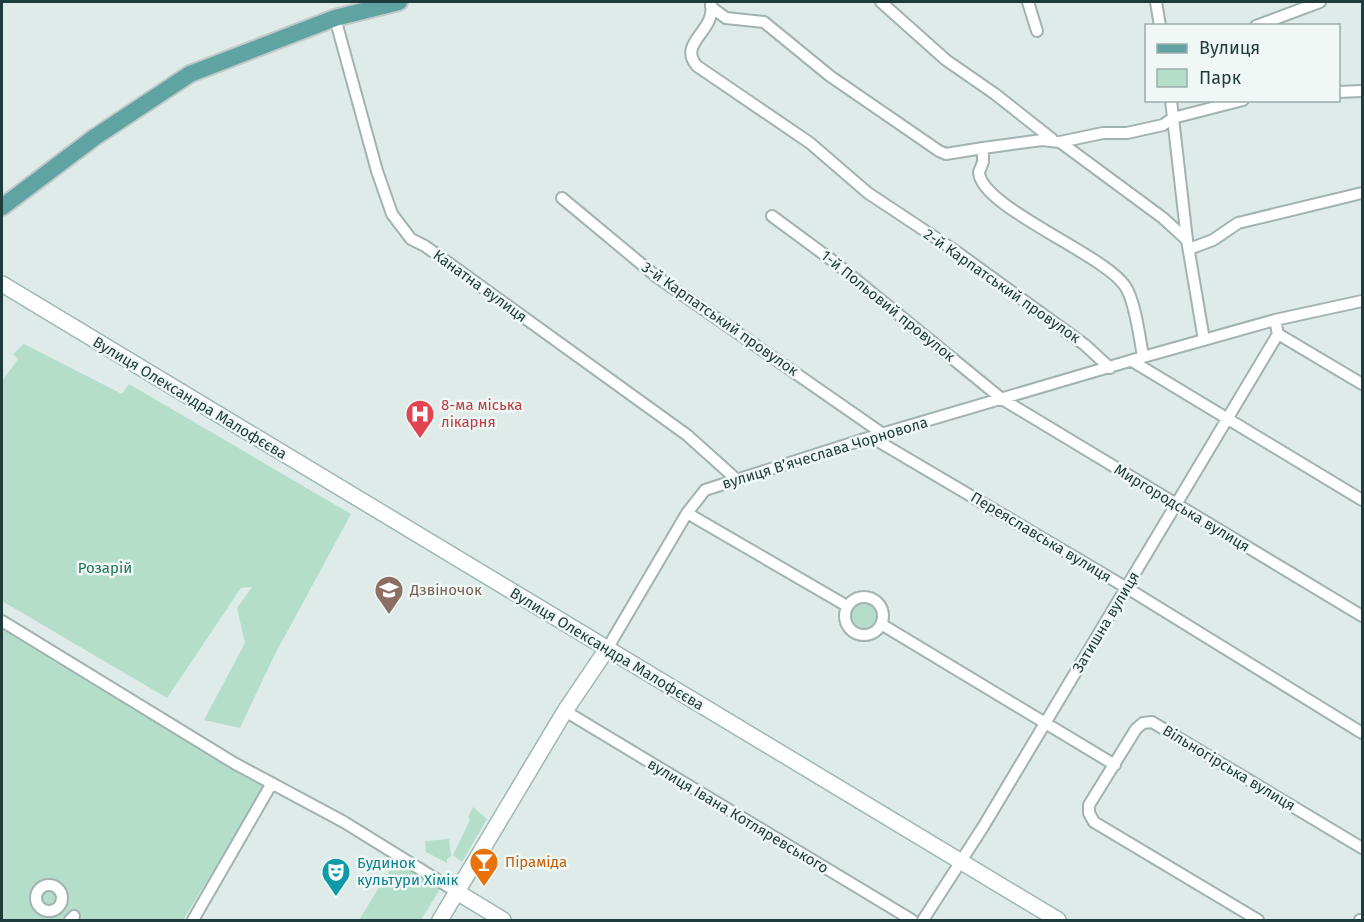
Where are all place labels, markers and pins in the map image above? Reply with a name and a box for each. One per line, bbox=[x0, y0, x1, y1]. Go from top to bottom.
place label: 8-ма міська лікарня bbox=[441, 396, 522, 431]
hospital icon: 8-ма міська лікарня bbox=[404, 398, 436, 440]
school or university icon: Дзвіночок bbox=[373, 574, 405, 616]
place label: Дзвіночок bbox=[409, 581, 482, 599]
bar icon: Піраміда bbox=[468, 846, 500, 888]
place label: Піраміда bbox=[505, 853, 567, 871]
place label: Будинок культури Хімік bbox=[357, 854, 459, 889]
theatre icon: Будинок культури Хімік bbox=[320, 856, 352, 898]

